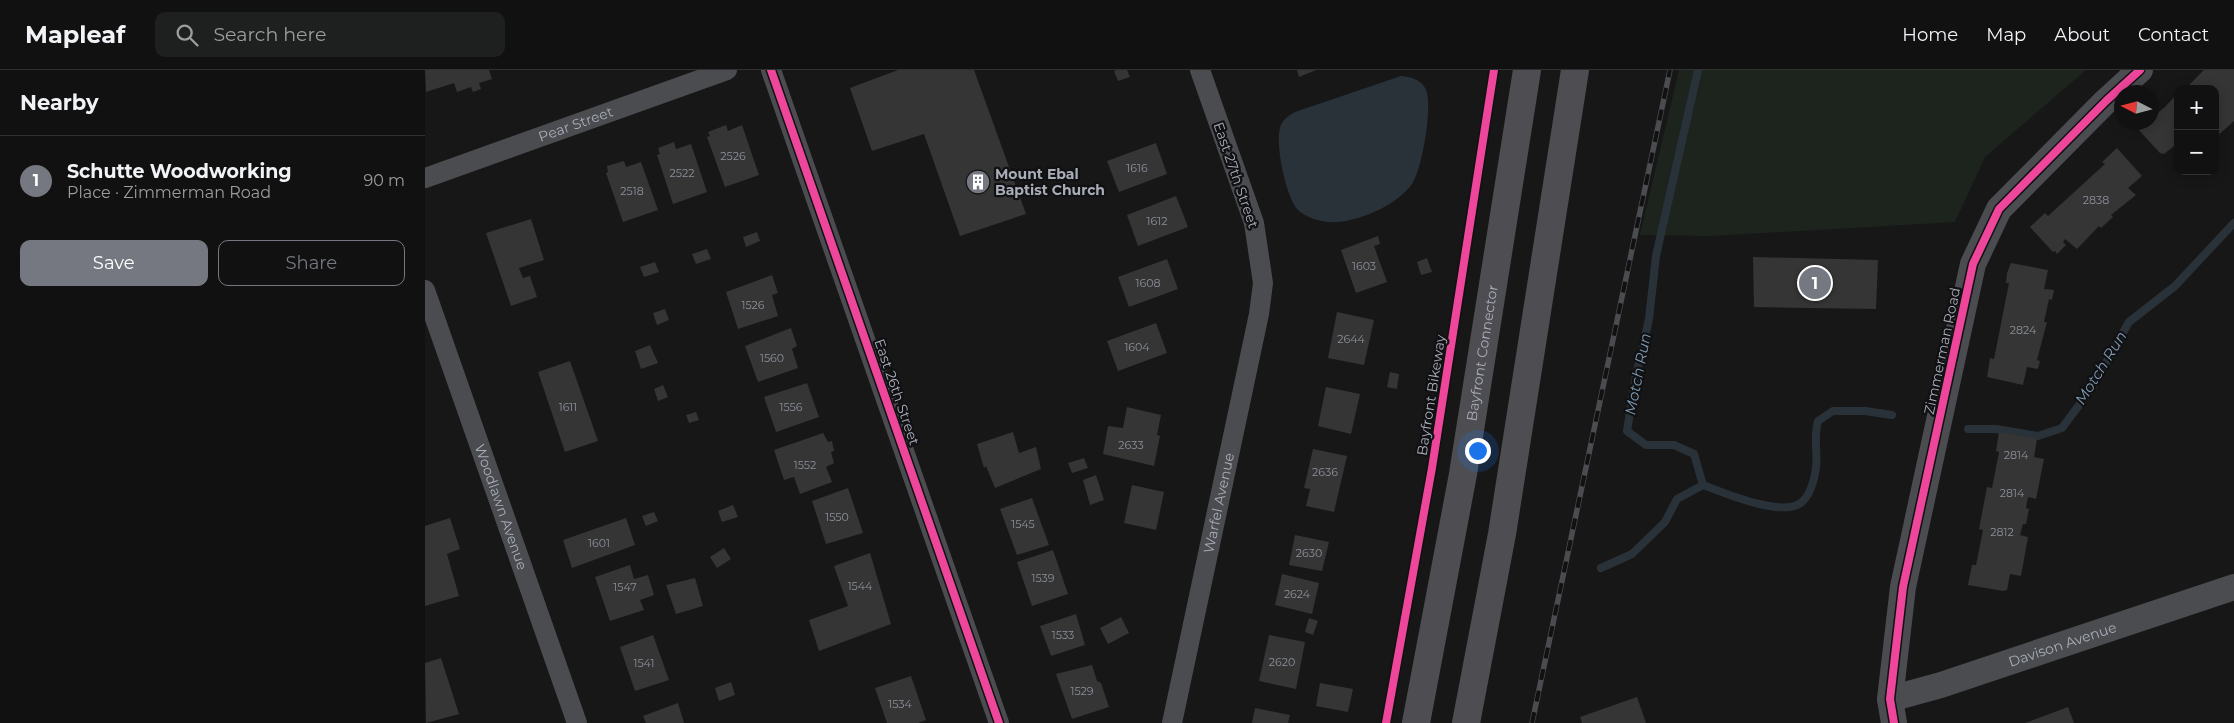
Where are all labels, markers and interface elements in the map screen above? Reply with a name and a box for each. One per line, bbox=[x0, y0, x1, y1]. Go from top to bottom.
search box bbox=[155, 12, 505, 57]
text: Mapleaf bbox=[25, 20, 125, 49]
icon: search bbox=[173, 21, 201, 49]
text: Search here bbox=[213, 23, 326, 46]
text: Home bbox=[1902, 24, 1958, 46]
text: Map bbox=[1986, 24, 2026, 46]
text: About bbox=[2054, 24, 2110, 46]
text: Contact bbox=[2138, 24, 2209, 46]
north arrow bbox=[2114, 85, 2159, 130]
map controls bbox=[2174, 85, 2219, 175]
button: + bbox=[2174, 85, 2219, 130]
text: Nearby bbox=[20, 90, 99, 115]
street label: Pear Street bbox=[536, 102, 616, 146]
street label: East 27th Street bbox=[1209, 120, 1263, 231]
button: − bbox=[2174, 130, 2219, 175]
house number: 2526 bbox=[720, 149, 746, 163]
text: Schutte Woodworking bbox=[67, 160, 292, 183]
house number: 1616 bbox=[1126, 161, 1148, 175]
place label: Mount Ebal Baptist Church bbox=[995, 165, 1105, 199]
house number: 2522 bbox=[670, 166, 694, 180]
building icon: Mount Ebal Baptist Church bbox=[965, 169, 991, 195]
text: 1 bbox=[33, 171, 39, 190]
text: 90 m bbox=[363, 171, 405, 190]
text: Place · Zimmerman Road bbox=[67, 183, 271, 202]
house number: 2518 bbox=[620, 184, 644, 198]
house number: 2838 bbox=[2083, 193, 2109, 207]
house number: 1612 bbox=[1147, 214, 1167, 228]
button: Save bbox=[20, 240, 208, 286]
button: Share bbox=[218, 240, 405, 286]
house number: 1603 bbox=[1352, 259, 1376, 273]
pin: 1 bbox=[1799, 264, 1831, 302]
house number: 1608 bbox=[1136, 276, 1160, 290]
street label: Bayfront Connector bbox=[1463, 283, 1502, 422]
street label: Zimmerman Road bbox=[1920, 286, 1964, 416]
house number: 1526 bbox=[741, 298, 765, 312]
house number: 2824 bbox=[2010, 323, 2037, 337]
water label: Motch Run bbox=[2071, 327, 2131, 408]
water label: Motch Run bbox=[1620, 331, 1655, 416]
house number: 2644 bbox=[1337, 332, 1365, 346]
street label: Bayfront Bikeway bbox=[1413, 333, 1450, 457]
street label: East 26th Street bbox=[870, 336, 924, 448]
house number: 1604 bbox=[1124, 340, 1150, 354]
house number: 1560 bbox=[760, 351, 784, 365]
house number: 1611 bbox=[559, 400, 577, 414]
house number: 1556 bbox=[779, 400, 803, 414]
house number: 2633 bbox=[1118, 438, 1144, 452]
your location bbox=[1465, 438, 1491, 464]
street label: Woodlawn Avenue bbox=[471, 442, 532, 572]
house number: 2814 bbox=[2004, 448, 2029, 462]
street label: Warfel Avenue bbox=[1199, 451, 1238, 555]
house number: 1552 bbox=[794, 458, 816, 472]
house number: 2636 bbox=[1312, 465, 1338, 479]
house number: 2814 bbox=[2000, 486, 2025, 500]
house number: 1550 bbox=[825, 510, 849, 524]
house number: 1545 bbox=[1011, 517, 1035, 531]
house number: 2812 bbox=[1990, 525, 2014, 539]
house number: 1601 bbox=[588, 536, 610, 550]
house number: 2630 bbox=[1296, 546, 1322, 560]
house number: 1539 bbox=[1031, 571, 1055, 585]
house number: 1544 bbox=[848, 579, 873, 593]
house number: 1547 bbox=[613, 580, 637, 594]
house number: 2624 bbox=[1284, 587, 1311, 601]
street label: Davison Avenue bbox=[2006, 618, 2119, 671]
house number: 1533 bbox=[1052, 628, 1074, 642]
house number: 2620 bbox=[1269, 655, 1295, 669]
house number: 1541 bbox=[633, 656, 655, 670]
house number: 1529 bbox=[1070, 684, 1094, 698]
house number: 1534 bbox=[888, 697, 913, 711]

